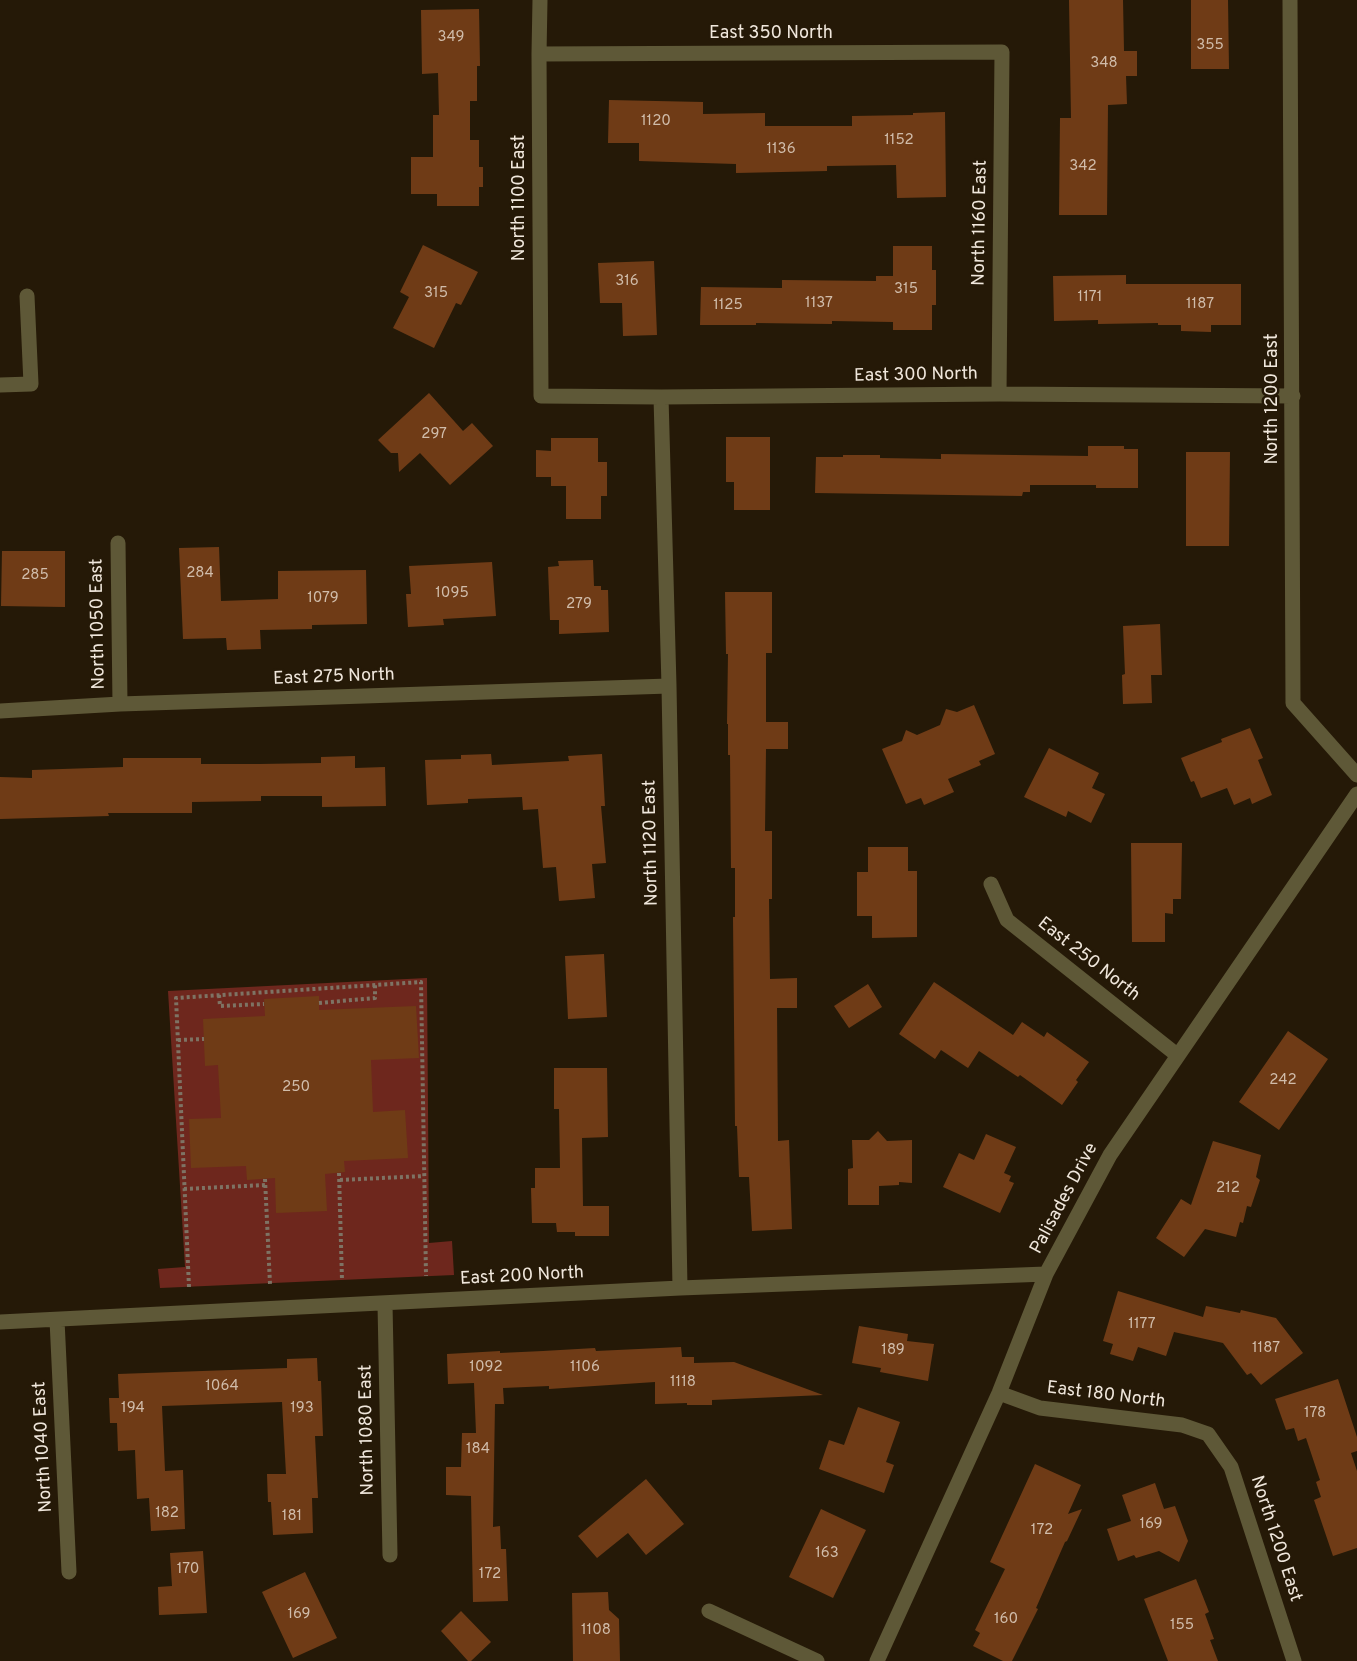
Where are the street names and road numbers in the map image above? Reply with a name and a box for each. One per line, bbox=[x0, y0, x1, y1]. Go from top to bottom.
street label: East 350 North bbox=[709, 23, 833, 45]
street label: North 1100 East bbox=[509, 135, 531, 261]
street label: North 1160 East bbox=[969, 160, 993, 286]
street label: North 1200 East bbox=[1262, 334, 1284, 464]
street label: East 300 North bbox=[854, 364, 978, 388]
street label: North 1050 East bbox=[87, 558, 111, 690]
street label: East 275 North bbox=[273, 665, 395, 691]
street label: North 1120 East bbox=[640, 780, 664, 906]
street label: East 250 North bbox=[1033, 913, 1143, 1007]
street label: Palisades Drive bbox=[1027, 1140, 1103, 1258]
street label: East 200 North bbox=[459, 1263, 585, 1291]
street label: North 1080 East bbox=[356, 1364, 380, 1496]
street label: East 180 North bbox=[1045, 1378, 1167, 1414]
street label: North 1040 East bbox=[30, 1381, 58, 1513]
street label: North 1200 East bbox=[1244, 1473, 1306, 1605]

